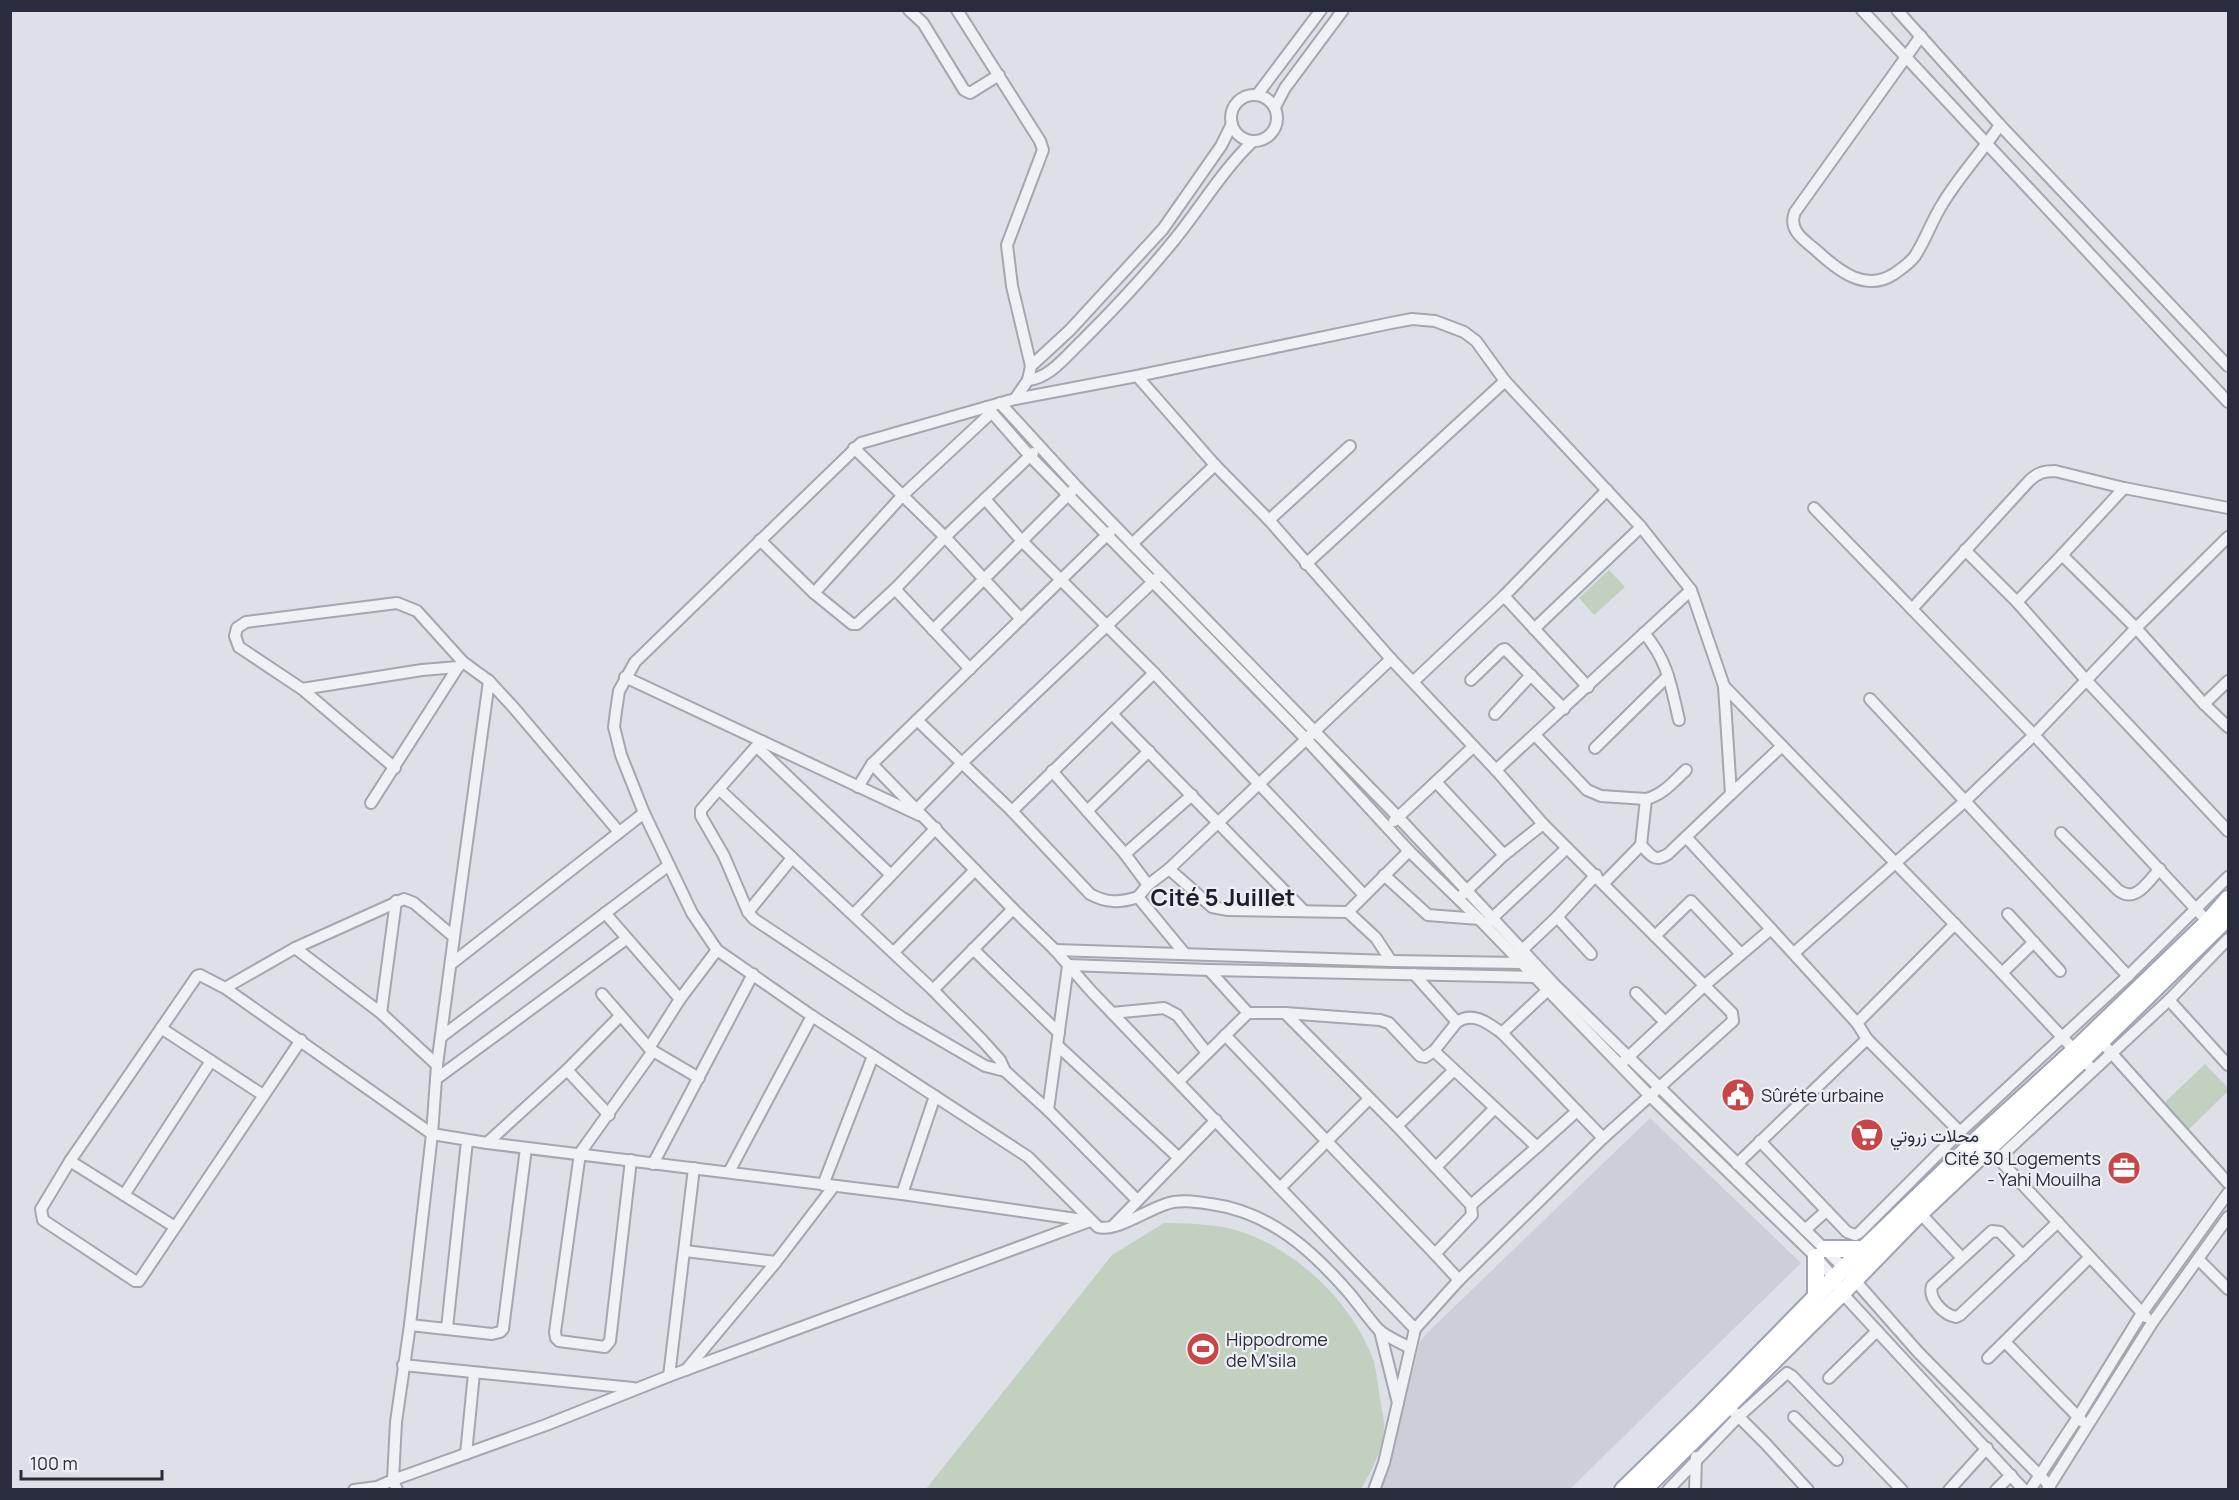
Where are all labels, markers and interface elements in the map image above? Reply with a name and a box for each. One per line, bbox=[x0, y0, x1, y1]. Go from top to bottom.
district label: Cité 5 Juillet bbox=[1150, 880, 1296, 913]
public building icon: Sûréte urbaine bbox=[1720, 1077, 1756, 1113]
place label: Sûréte urbaine bbox=[1761, 1083, 1884, 1107]
supermarket icon: محلات زروتي bbox=[1849, 1117, 1885, 1153]
place label: محلات زروتي bbox=[1890, 1123, 1979, 1151]
place label: Cité 30 Logements - Yahi Mouilha bbox=[1945, 1146, 2101, 1191]
office icon: Cité 30 Logements - Yahi Mouilha bbox=[2106, 1150, 2142, 1186]
place label: Hippodrome de M'sila bbox=[1226, 1327, 1328, 1372]
sports icon: Hippodrome de M'sila bbox=[1185, 1331, 1221, 1367]
scale bar bbox=[21, 1443, 162, 1481]
text: 100 m bbox=[30, 1451, 78, 1475]

